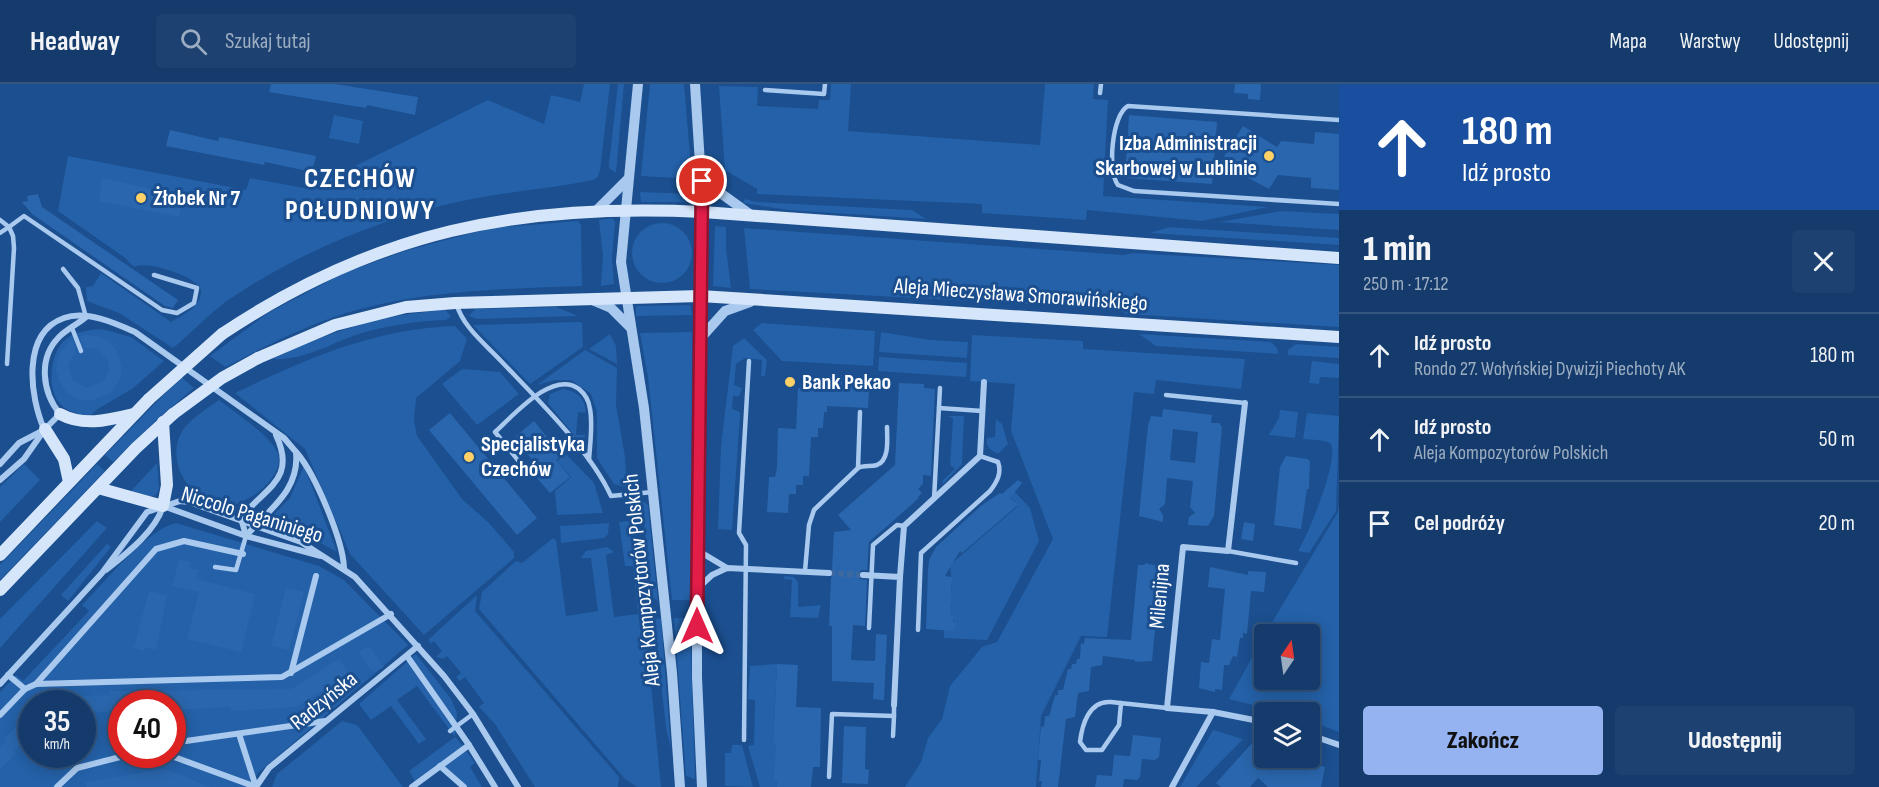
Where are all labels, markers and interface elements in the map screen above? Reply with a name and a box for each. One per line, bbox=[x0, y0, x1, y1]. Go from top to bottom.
search box bbox=[156, 14, 576, 68]
text: Headway bbox=[30, 25, 120, 58]
icon: search bbox=[177, 25, 210, 58]
text: Szukaj tutaj bbox=[225, 28, 311, 55]
text: Mapa bbox=[1609, 29, 1647, 54]
text: Warstwy bbox=[1680, 29, 1741, 54]
text: Udostępnij bbox=[1774, 29, 1849, 54]
text: 180 m bbox=[1462, 106, 1553, 157]
icon: ahead bbox=[1363, 108, 1441, 186]
place label: Izba Administracji Skarbowej w Lublinie bbox=[1095, 130, 1257, 182]
marker: Izba Administracji Skarbowej w Lublinie bbox=[1262, 149, 1276, 163]
pin bbox=[676, 155, 727, 206]
text: Idź prosto bbox=[1462, 157, 1551, 189]
district label: CZECHÓW POŁUDNIOWY bbox=[285, 162, 435, 227]
icon: arrive bbox=[685, 164, 718, 197]
place label: Żłobek Nr 7 bbox=[153, 185, 240, 212]
marker: Żłobek Nr 7 bbox=[134, 191, 148, 205]
text: 1 min bbox=[1363, 228, 1431, 271]
button: close bbox=[1792, 230, 1855, 293]
text: 250 m · 17:12 bbox=[1363, 272, 1449, 296]
street label: Aleja Mieczysława Smorawińskiego bbox=[892, 273, 1149, 317]
text: Idź prosto bbox=[1414, 330, 1491, 357]
icon: ahead bbox=[1363, 339, 1396, 372]
text: 180 m bbox=[1810, 342, 1855, 369]
text: Rondo 27. Wołyńskiej Dywizji Piechoty AK bbox=[1414, 357, 1686, 381]
place label: Bank Pekao bbox=[802, 369, 891, 396]
marker: Bank Pekao bbox=[783, 375, 797, 389]
text: Idź prosto bbox=[1414, 414, 1491, 441]
icon: ahead bbox=[1363, 423, 1396, 456]
text: 50 m bbox=[1819, 426, 1855, 453]
place label: Specjalistyka Czechów bbox=[481, 431, 585, 483]
text: Aleja Kompozytorów Polskich bbox=[1414, 441, 1608, 465]
marker: Specjalistyka Czechów bbox=[462, 450, 476, 464]
street label: Aleja Kompozytorów Polskich bbox=[617, 472, 667, 689]
street label: Niccolo Paganiniego bbox=[178, 481, 326, 549]
icon: arrive bbox=[1363, 507, 1396, 540]
text: Cel podróży bbox=[1414, 510, 1505, 537]
text: 20 m bbox=[1819, 510, 1855, 537]
street label: Milenijna bbox=[1144, 562, 1176, 630]
position arrow bbox=[665, 594, 729, 658]
north arrow bbox=[1254, 624, 1320, 690]
map controls bbox=[1254, 624, 1320, 768]
street label: Radzyńska bbox=[285, 666, 363, 736]
speed limit sign: 40 bbox=[108, 690, 186, 768]
button: layers bbox=[1254, 702, 1320, 768]
text: 35 bbox=[44, 704, 70, 740]
button: Zakończ bbox=[1363, 706, 1603, 775]
button: Udostępnij bbox=[1615, 706, 1855, 775]
text: km/h bbox=[44, 735, 70, 754]

